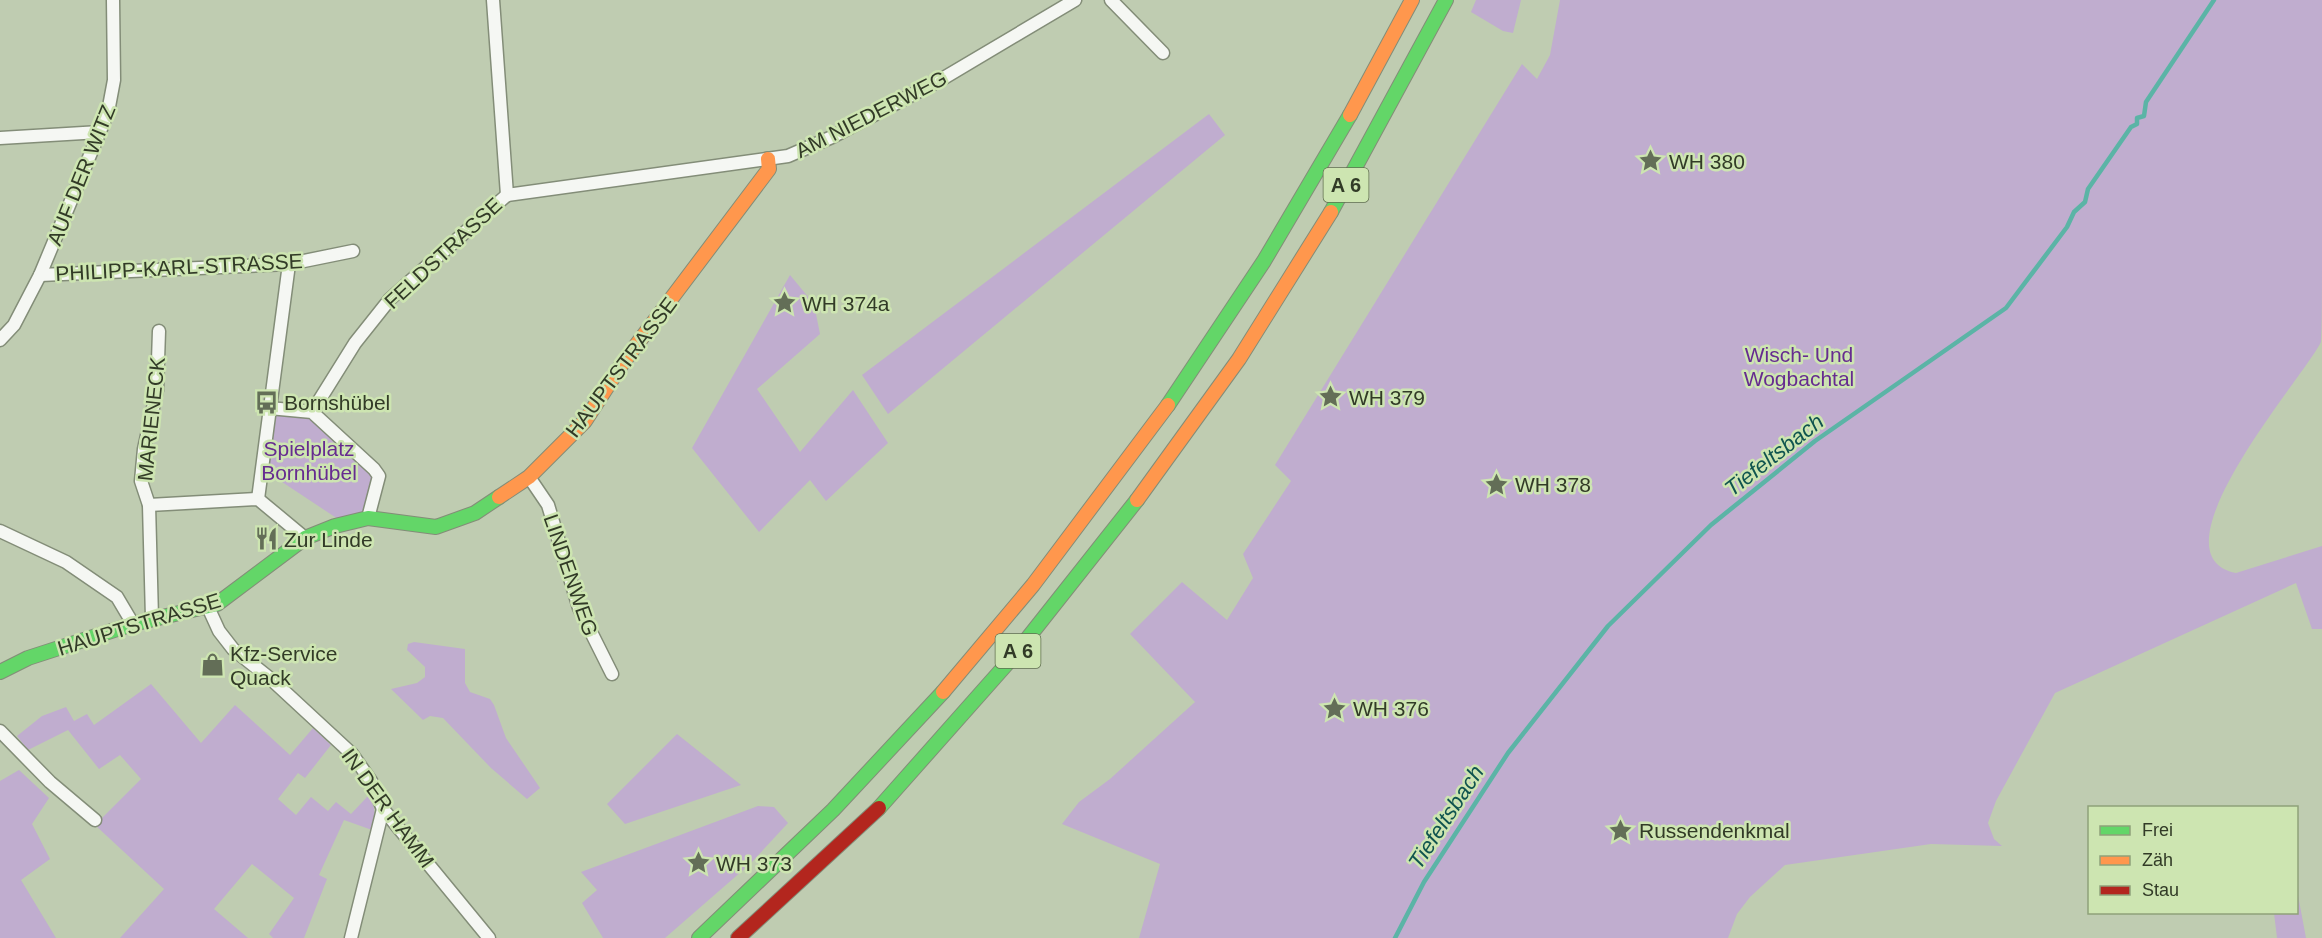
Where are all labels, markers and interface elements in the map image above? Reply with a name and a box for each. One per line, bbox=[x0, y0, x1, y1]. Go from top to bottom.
street label: AM NIEDERWEG bbox=[792, 66, 950, 162]
street label: AUF DER WITZ bbox=[42, 101, 120, 249]
place icon: WH 380 bbox=[1638, 148, 1664, 174]
place label: WH 380 bbox=[1669, 150, 1745, 173]
road number: A 6 bbox=[1324, 168, 1368, 202]
street label: FELDSTRASSE bbox=[380, 193, 506, 313]
street label: PHILIPP-KARL-STRASSE bbox=[55, 249, 303, 285]
place icon: WH 374a bbox=[771, 290, 797, 316]
place label: WH 374a bbox=[802, 292, 890, 315]
street label: HAUPTSTRASSE bbox=[561, 293, 681, 441]
park label: Wisch- Und Wogbachtal bbox=[1744, 343, 1854, 390]
street label: MARIENECK bbox=[133, 356, 169, 482]
place icon: WH 379 bbox=[1318, 384, 1344, 410]
place label: WH 379 bbox=[1349, 386, 1425, 409]
bus stop icon: Bornshübel bbox=[253, 389, 279, 415]
place label: Bornshübel bbox=[284, 391, 390, 414]
water label: Tiefeltsbach bbox=[1720, 409, 1828, 501]
park label: Spielplatz Bornhübel bbox=[261, 437, 357, 484]
place icon: WH 378 bbox=[1484, 471, 1510, 497]
place label: WH 378 bbox=[1515, 473, 1591, 496]
street label: LINDENWEG bbox=[539, 511, 603, 639]
restaurant icon: Zur Linde bbox=[253, 526, 279, 552]
place label: Zur Linde bbox=[284, 528, 373, 551]
street label: HAUPTSTRASSE bbox=[55, 588, 223, 660]
road number: A 6 bbox=[996, 634, 1040, 668]
place label: Kfz-Service Quack bbox=[230, 642, 337, 689]
shop icon: Kfz-Service Quack bbox=[199, 652, 225, 678]
place icon: WH 376 bbox=[1322, 695, 1348, 721]
place label: WH 376 bbox=[1353, 697, 1429, 720]
street label: IN DER HAMM bbox=[337, 744, 439, 872]
water label: Tiefeltsbach bbox=[1403, 761, 1489, 873]
legend bbox=[2088, 806, 2298, 914]
place icon: Russendenkmal bbox=[1608, 817, 1634, 843]
place label: Russendenkmal bbox=[1639, 819, 1790, 842]
text: Frei bbox=[2142, 820, 2173, 840]
place icon: WH 373 bbox=[685, 850, 711, 876]
text: Zäh bbox=[2142, 850, 2173, 870]
place label: WH 373 bbox=[716, 852, 792, 875]
text: Stau bbox=[2142, 880, 2179, 900]

